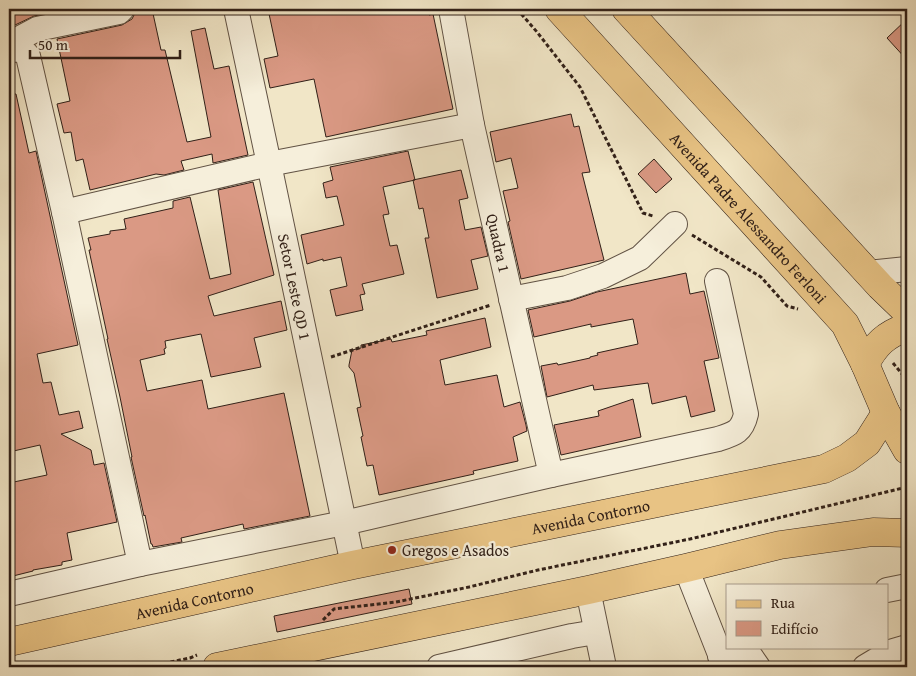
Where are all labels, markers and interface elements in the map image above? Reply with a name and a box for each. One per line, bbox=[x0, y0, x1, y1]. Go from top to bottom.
scale bar bbox=[30, 28, 180, 60]
text: 50 m bbox=[38, 34, 69, 55]
street label: Avenida Padre Alessandro Ferloni bbox=[664, 127, 833, 309]
street label: Quadra 1 bbox=[480, 211, 517, 275]
street label: Setor Leste QD 1 bbox=[272, 231, 318, 342]
street label: Avenida Contorno bbox=[529, 493, 652, 540]
place label: Gregos e Asados bbox=[402, 538, 509, 562]
marker: Gregos e Asados bbox=[386, 544, 398, 556]
street label: Avenida Contorno bbox=[133, 576, 256, 625]
legend bbox=[726, 584, 888, 648]
text: Rua bbox=[771, 592, 795, 613]
text: Edifício bbox=[771, 618, 819, 639]

